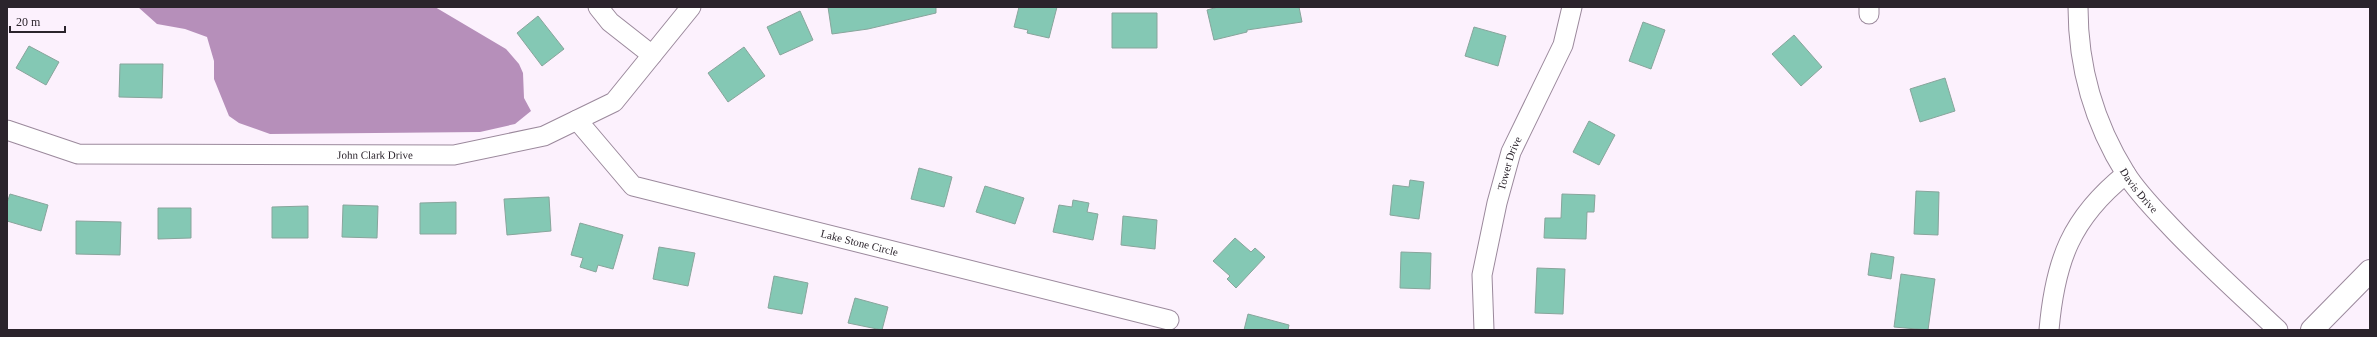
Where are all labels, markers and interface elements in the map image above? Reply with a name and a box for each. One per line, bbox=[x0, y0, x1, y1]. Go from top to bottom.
scale bar bbox=[10, 8, 65, 34]
text: 20 m bbox=[16, 15, 41, 29]
street label: Tower Drive bbox=[1495, 135, 1524, 192]
street label: John Clark Drive bbox=[337, 149, 413, 161]
street label: Davis Drive bbox=[2118, 166, 2160, 215]
street label: Lake Stone Circle bbox=[819, 227, 900, 258]

